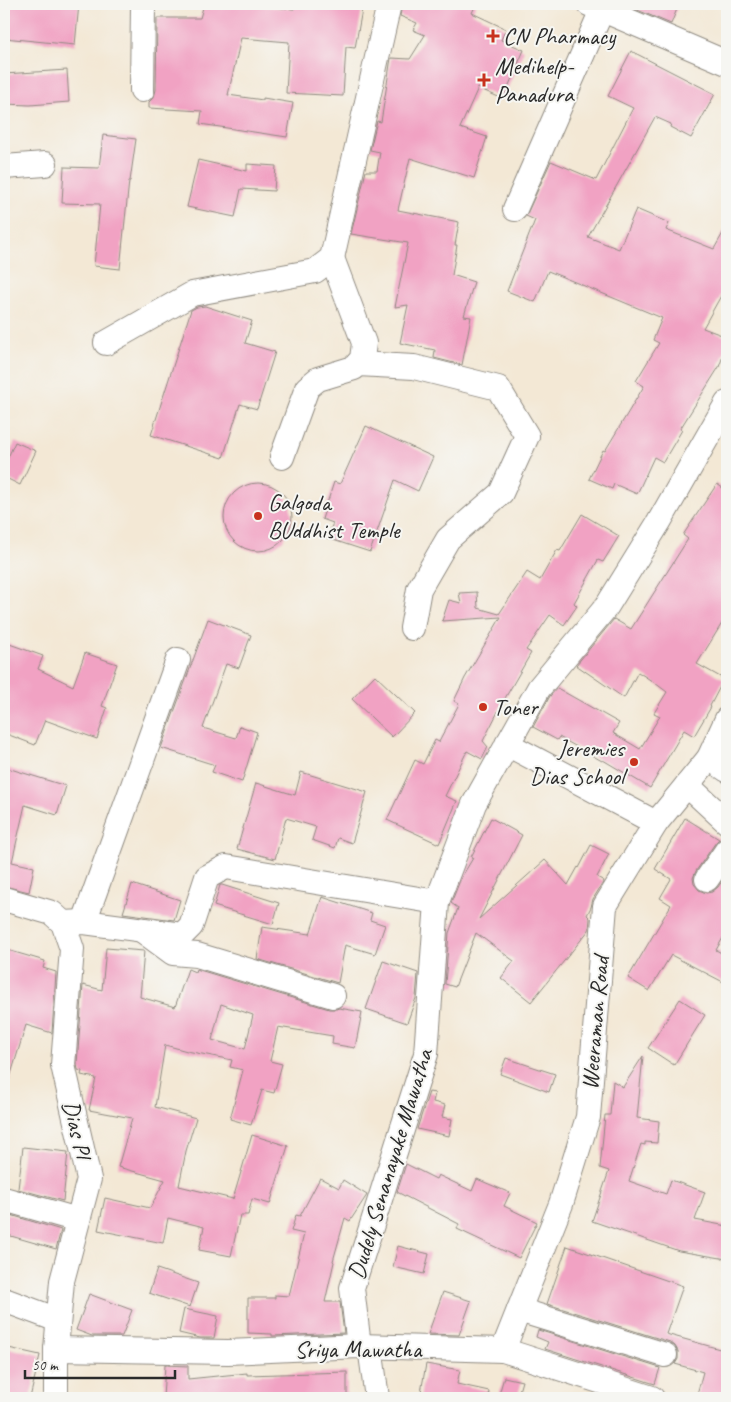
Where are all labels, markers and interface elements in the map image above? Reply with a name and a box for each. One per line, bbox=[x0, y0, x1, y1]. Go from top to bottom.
place label: CN Pharmacy bbox=[503, 21, 617, 51]
marker: CN Pharmacy bbox=[487, 30, 499, 42]
place label: Medihelp- Panadura bbox=[495, 51, 575, 109]
marker: Medihelp- Panadura bbox=[477, 73, 491, 87]
place label: Galgoda BUddhist Temple bbox=[268, 487, 402, 545]
marker: Galgoda BUddhist Temple bbox=[252, 510, 264, 522]
place label: Toner bbox=[493, 692, 540, 722]
marker: Toner bbox=[477, 701, 489, 713]
place label: Jeremies Dias School bbox=[530, 733, 628, 791]
marker: Jeremies Dias School bbox=[628, 756, 640, 768]
street label: Weeraman Road bbox=[574, 952, 616, 1091]
street label: Dudely Senanayake Mawatha bbox=[341, 1044, 440, 1282]
street label: Dias Pl bbox=[56, 1097, 99, 1164]
street label: Sriya Mawatha bbox=[295, 1334, 423, 1364]
scale bar bbox=[25, 1347, 175, 1379]
text: 50 m bbox=[32, 1356, 59, 1375]

